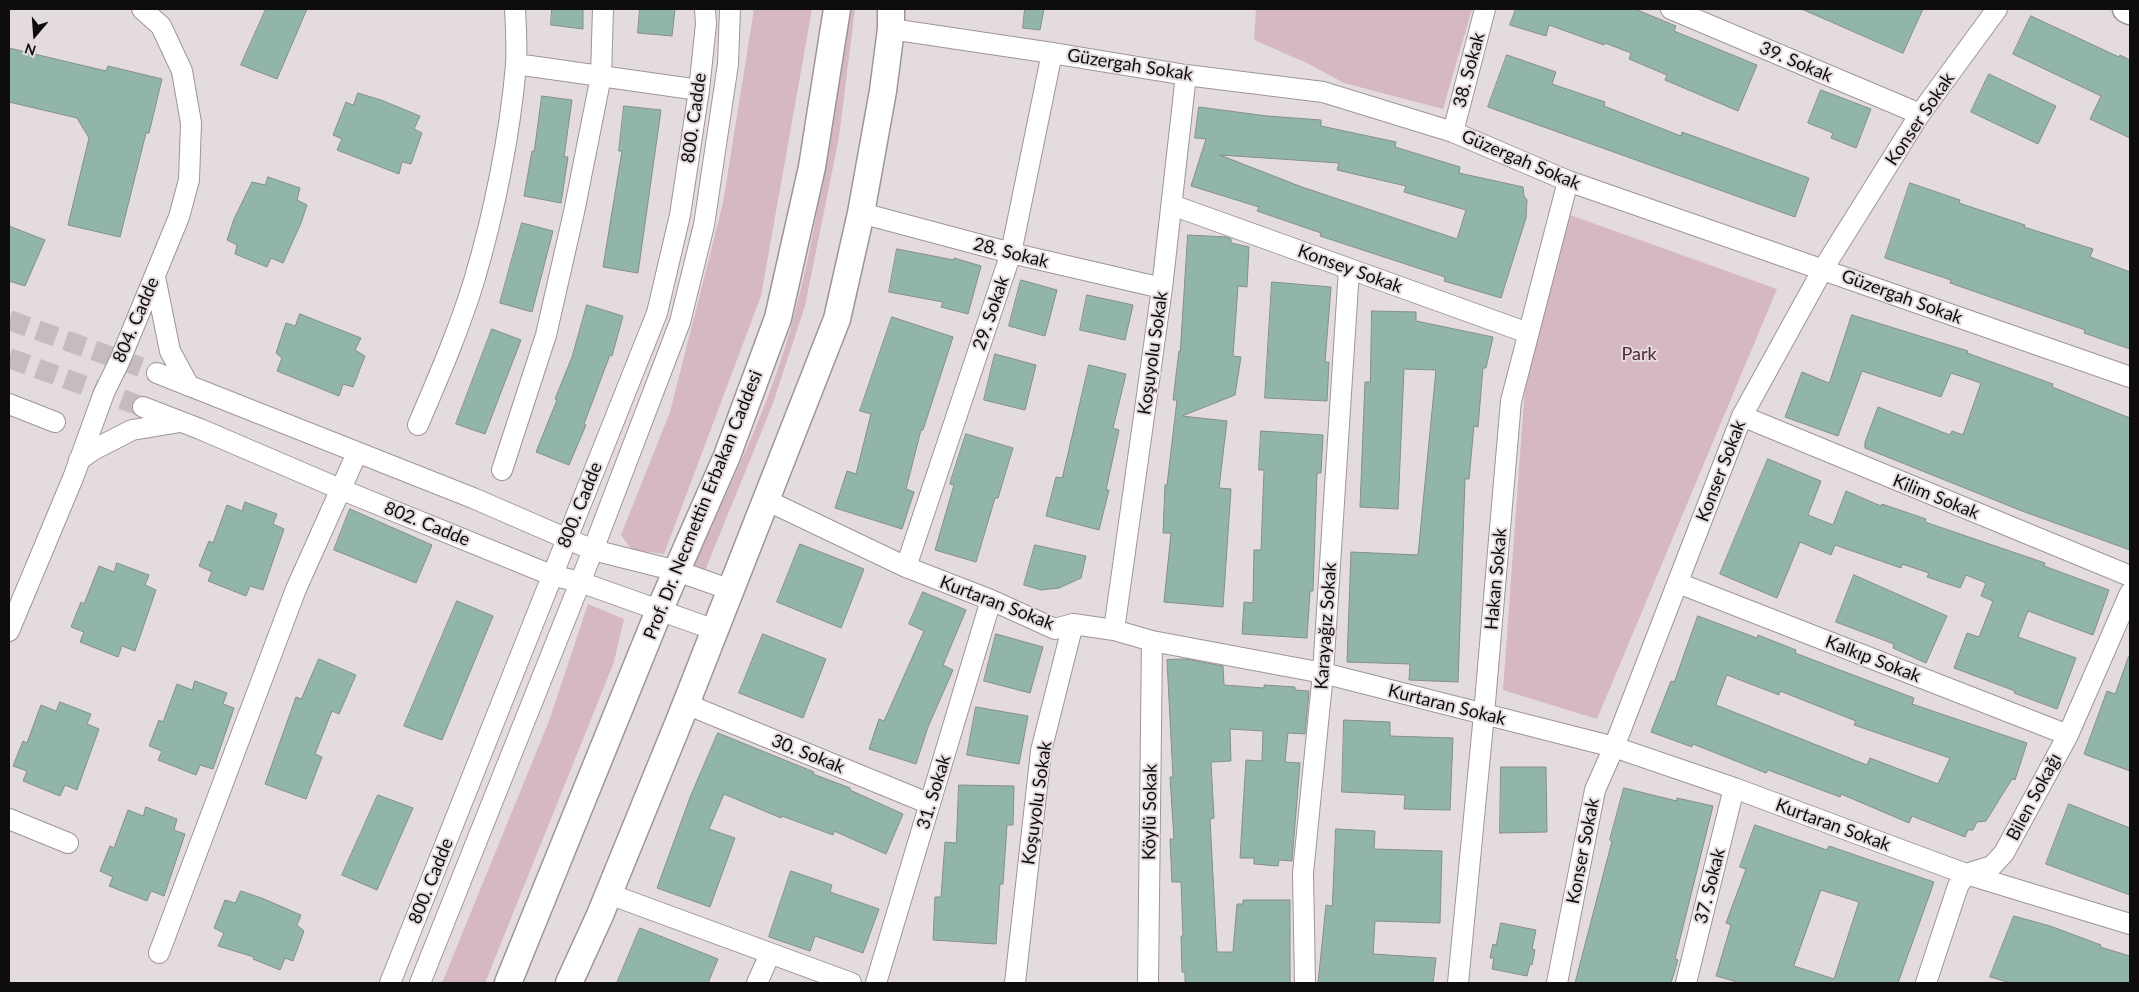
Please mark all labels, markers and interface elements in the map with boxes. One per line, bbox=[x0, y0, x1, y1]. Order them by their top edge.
north arrow bbox=[10, 10, 60, 60]
street label: 38. Sokak bbox=[1449, 30, 1489, 110]
street label: 39. Sokak bbox=[1756, 37, 1836, 87]
text: N bbox=[22, 40, 38, 59]
street label: Güzergah Sokak bbox=[1066, 44, 1194, 86]
street label: Konser Sokak bbox=[1881, 69, 1959, 169]
street label: 800. Cadde bbox=[677, 72, 711, 164]
street label: Güzergah Sokak bbox=[1458, 125, 1584, 195]
street label: 28. Sokak bbox=[971, 233, 1051, 273]
street label: Konsey Sokak bbox=[1295, 240, 1405, 298]
street label: Güzergah Sokak bbox=[1839, 265, 1965, 329]
street label: 29. Sokak bbox=[968, 273, 1014, 353]
street label: 804. Cadde bbox=[108, 274, 164, 366]
street label: Koşuyolu Sokak bbox=[1134, 290, 1172, 416]
park label: Park bbox=[1621, 343, 1657, 365]
street label: Prof. Dr. Necmettin Erbakan Caddesi bbox=[639, 367, 767, 643]
street label: Konser Sokak bbox=[1692, 417, 1750, 525]
street label: 800. Cadde bbox=[553, 459, 607, 551]
street label: Kilim Sokak bbox=[1890, 470, 1982, 524]
street label: 802. Cadde bbox=[381, 497, 473, 551]
street label: Hakan Sokak bbox=[1481, 527, 1511, 631]
street label: Karayağız Sokak bbox=[1311, 562, 1341, 690]
street label: Kurtaran Sokak bbox=[937, 571, 1057, 635]
street label: Kalkıp Sokak bbox=[1822, 631, 1924, 687]
street label: Kurtaran Sokak bbox=[1386, 680, 1508, 730]
street label: 30. Sokak bbox=[768, 730, 848, 778]
street label: Koşuyolu Sokak bbox=[1018, 740, 1056, 866]
street label: Bilen Sokağı bbox=[2002, 750, 2066, 844]
street label: 31. Sokak bbox=[912, 752, 956, 832]
street label: Köylü Sokak bbox=[1138, 764, 1162, 860]
street label: Kurtaran Sokak bbox=[1773, 794, 1893, 856]
street label: Konser Sokak bbox=[1562, 796, 1604, 906]
street label: 800. Cadde bbox=[404, 835, 458, 927]
street label: 37. Sokak bbox=[1690, 846, 1730, 926]

